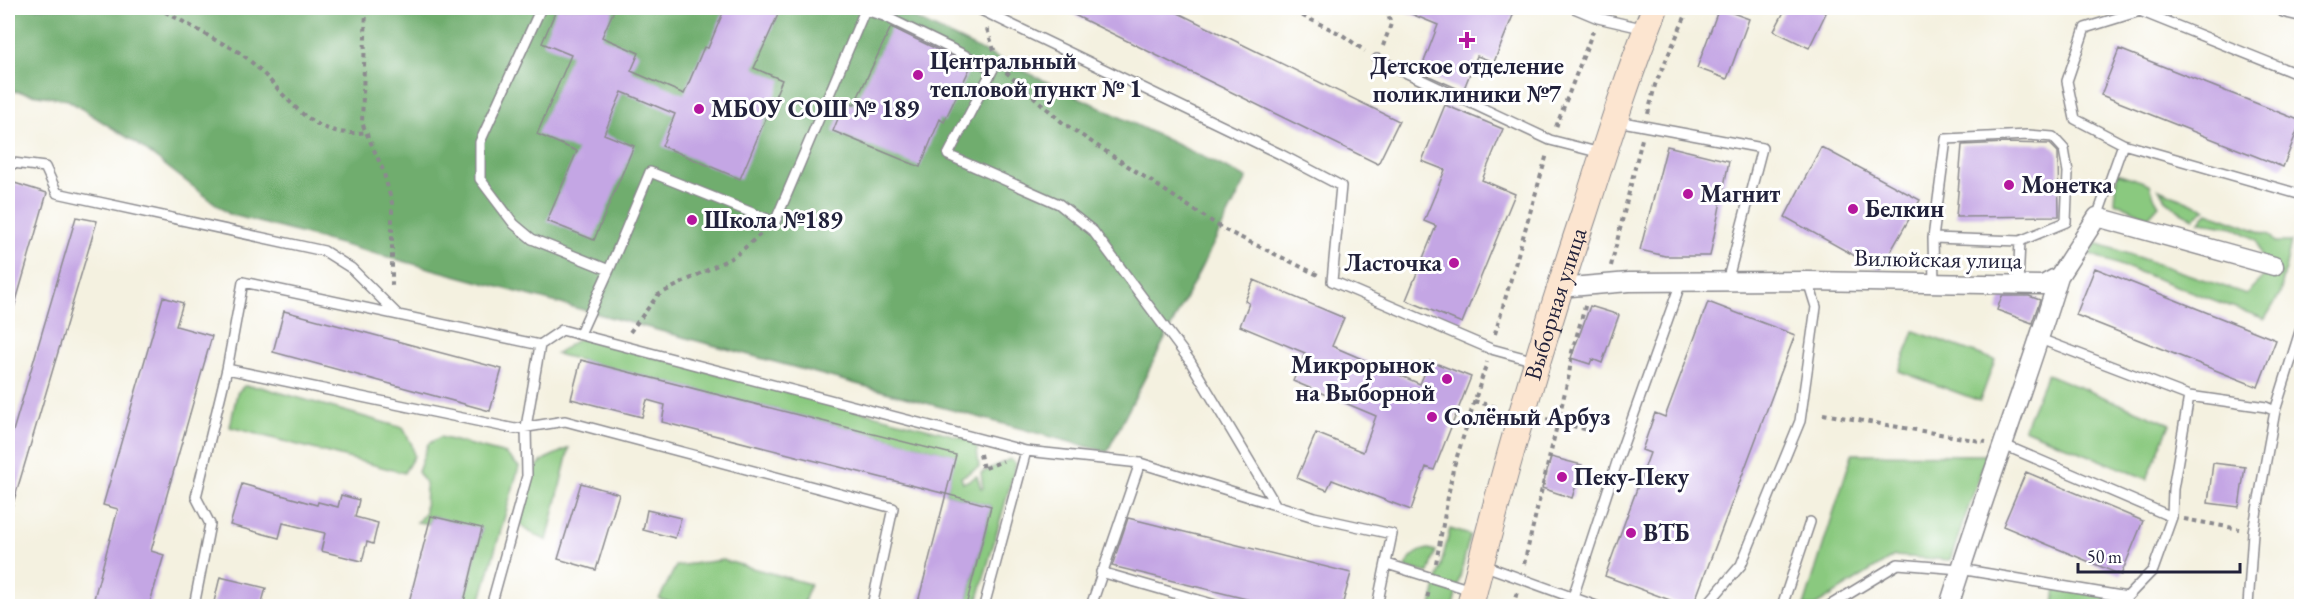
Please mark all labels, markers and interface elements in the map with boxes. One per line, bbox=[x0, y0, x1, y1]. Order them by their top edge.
marker: Детское отделение поликлиники №7 bbox=[1458, 31, 1476, 49]
place label: Центральный тепловой пункт № 1 bbox=[930, 45, 1142, 105]
place label: Детское отделение поликлиники №7 bbox=[1370, 50, 1564, 109]
marker: Центральный тепловой пункт № 1 bbox=[911, 68, 925, 82]
place label: МБОУ СОШ № 189 bbox=[711, 93, 919, 124]
marker: МБОУ СОШ № 189 bbox=[692, 102, 706, 116]
place label: Монетка bbox=[2021, 169, 2113, 200]
place label: Магнит bbox=[1700, 178, 1781, 209]
marker: Монетка bbox=[2002, 178, 2016, 192]
marker: Магнит bbox=[1681, 187, 1695, 201]
place label: Белкин bbox=[1865, 193, 1944, 224]
marker: Белкин bbox=[1846, 202, 1860, 216]
place label: Школа №189 bbox=[704, 204, 843, 235]
marker: Школа №189 bbox=[685, 213, 699, 227]
street label: Выборная улица bbox=[1517, 223, 1594, 384]
street label: Вилюйская улица bbox=[1854, 242, 2023, 275]
place label: Ласточка bbox=[1344, 247, 1442, 278]
marker: Ласточка bbox=[1447, 256, 1461, 270]
place label: Микрорынок на Выборной bbox=[1291, 349, 1436, 408]
marker: Микрорынок на Выборной bbox=[1440, 372, 1454, 386]
place label: Солёный Арбуз bbox=[1444, 401, 1610, 433]
marker: Солёный Арбуз bbox=[1425, 410, 1439, 424]
place label: Пеку-Пеку bbox=[1574, 461, 1690, 493]
marker: Пеку-Пеку bbox=[1555, 470, 1569, 484]
place label: ВТБ bbox=[1643, 517, 1690, 548]
marker: ВТБ bbox=[1624, 526, 1638, 540]
scale bar bbox=[2078, 536, 2240, 574]
text: 50 m bbox=[2087, 545, 2122, 568]

